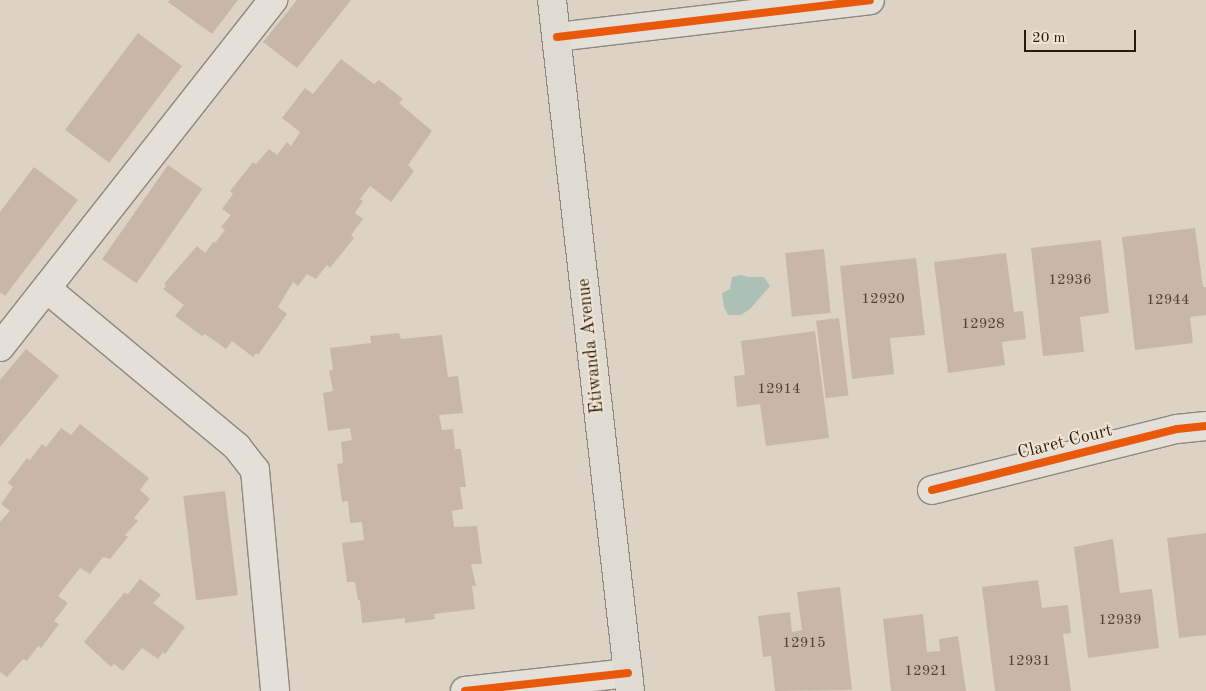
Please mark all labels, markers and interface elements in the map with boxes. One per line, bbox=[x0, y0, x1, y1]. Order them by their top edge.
scale bar bbox=[1026, 20, 1138, 52]
text: 20 m bbox=[1032, 31, 1066, 46]
house number: 12936 bbox=[1048, 272, 1092, 290]
street label: Etiwanda Avenue bbox=[573, 277, 609, 415]
house number: 12920 bbox=[861, 291, 905, 309]
house number: 12944 bbox=[1146, 292, 1190, 310]
house number: 12928 bbox=[961, 316, 1005, 334]
house number: 12914 bbox=[757, 381, 801, 399]
street label: Claret Court bbox=[1015, 420, 1115, 464]
house number: 12939 bbox=[1098, 612, 1142, 630]
house number: 12915 bbox=[782, 635, 826, 653]
house number: 12931 bbox=[1007, 653, 1051, 671]
house number: 12921 bbox=[904, 663, 948, 681]

